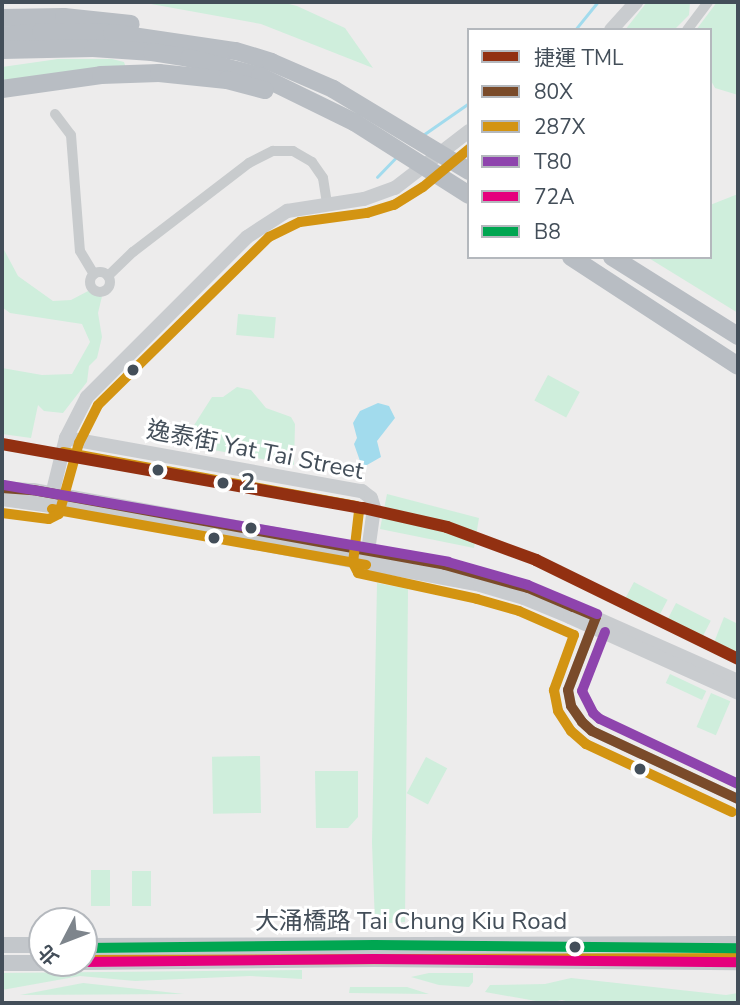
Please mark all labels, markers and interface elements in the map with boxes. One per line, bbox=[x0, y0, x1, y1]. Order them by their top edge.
legend bbox=[467, 28, 712, 259]
text: 捷運 TML bbox=[534, 44, 623, 72]
text: 80X bbox=[534, 78, 573, 106]
text: 287X bbox=[534, 113, 585, 141]
text: T80 bbox=[534, 148, 572, 176]
text: 72A bbox=[534, 183, 575, 211]
text: B8 bbox=[534, 218, 561, 246]
unlabelled marker bbox=[126, 363, 140, 377]
street label: 逸泰街 Yat Tai Street bbox=[144, 416, 366, 486]
unlabelled marker bbox=[151, 463, 165, 477]
place label: 2 bbox=[241, 469, 255, 497]
marker: 2 bbox=[211, 471, 235, 495]
unlabelled marker bbox=[244, 521, 258, 535]
unlabelled marker bbox=[207, 531, 221, 545]
unlabelled marker bbox=[633, 762, 647, 776]
north arrow bbox=[28, 907, 98, 977]
street label: 大涌橋路 Tai Chung Kiu Road bbox=[255, 908, 567, 936]
text: 北 bbox=[33, 939, 65, 970]
unlabelled marker bbox=[568, 940, 582, 954]

